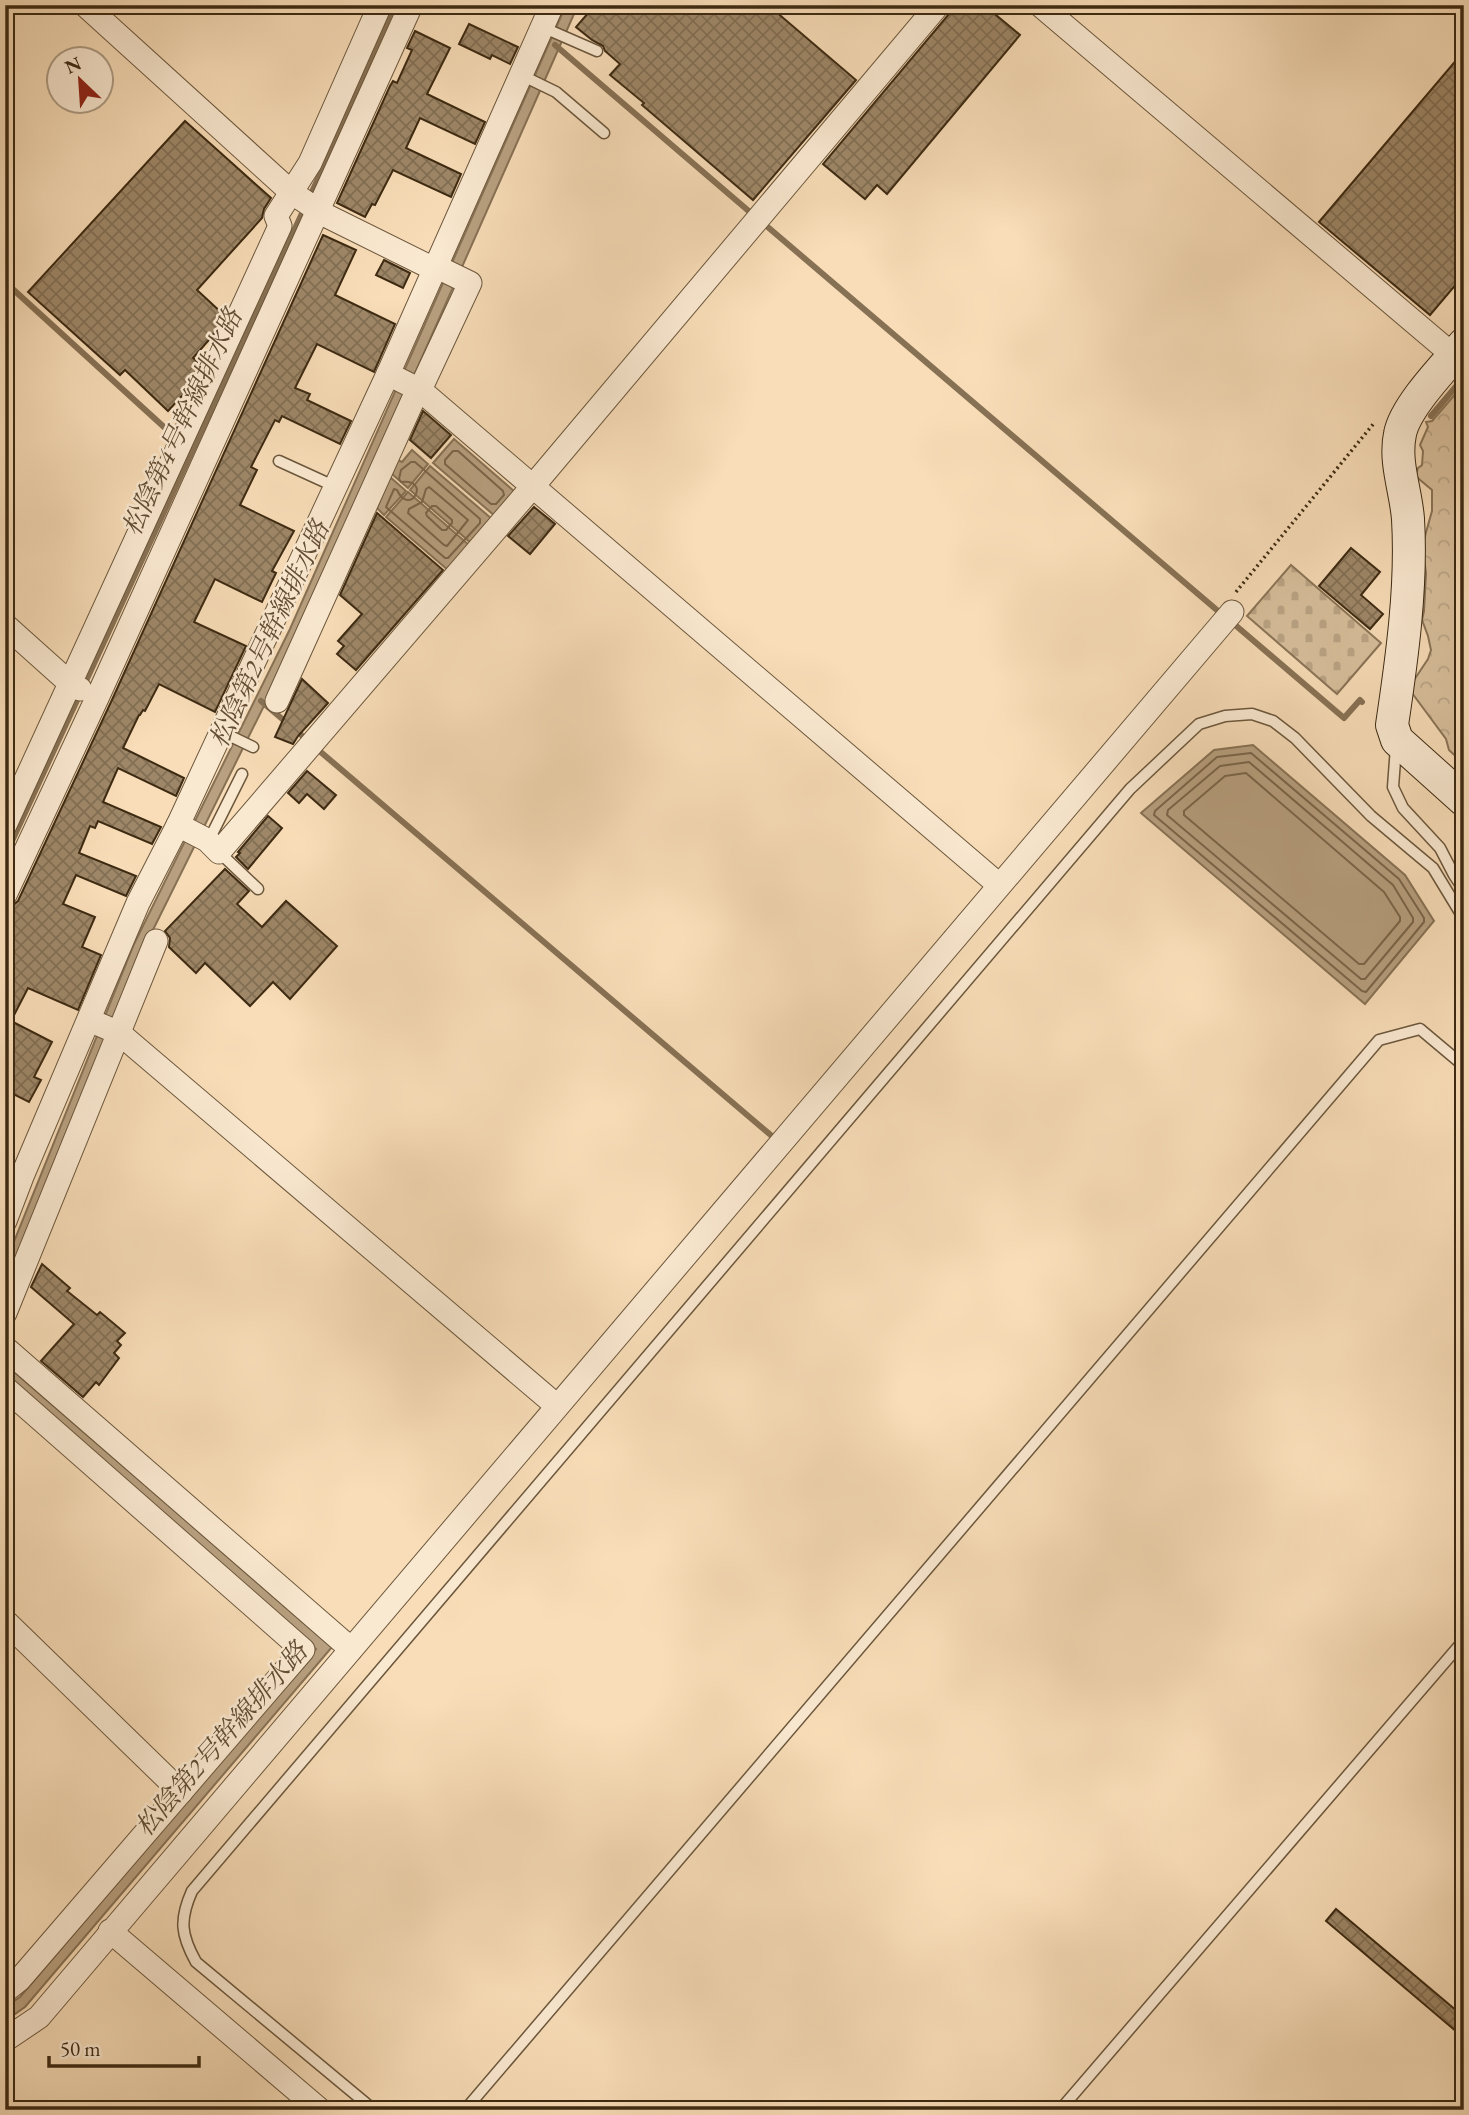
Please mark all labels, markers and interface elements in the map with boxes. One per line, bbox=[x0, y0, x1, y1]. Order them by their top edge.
north arrow bbox=[46, 46, 116, 116]
text: N bbox=[61, 50, 86, 80]
water label: 松陰第4号幹線排水路 bbox=[115, 301, 250, 541]
water label: 松陰第2号幹線排水路 bbox=[202, 513, 337, 753]
water label: 松陰第2号幹線排水路 bbox=[127, 1633, 316, 1843]
scale bar bbox=[49, 2024, 200, 2068]
text: 50 m bbox=[60, 2035, 101, 2062]

